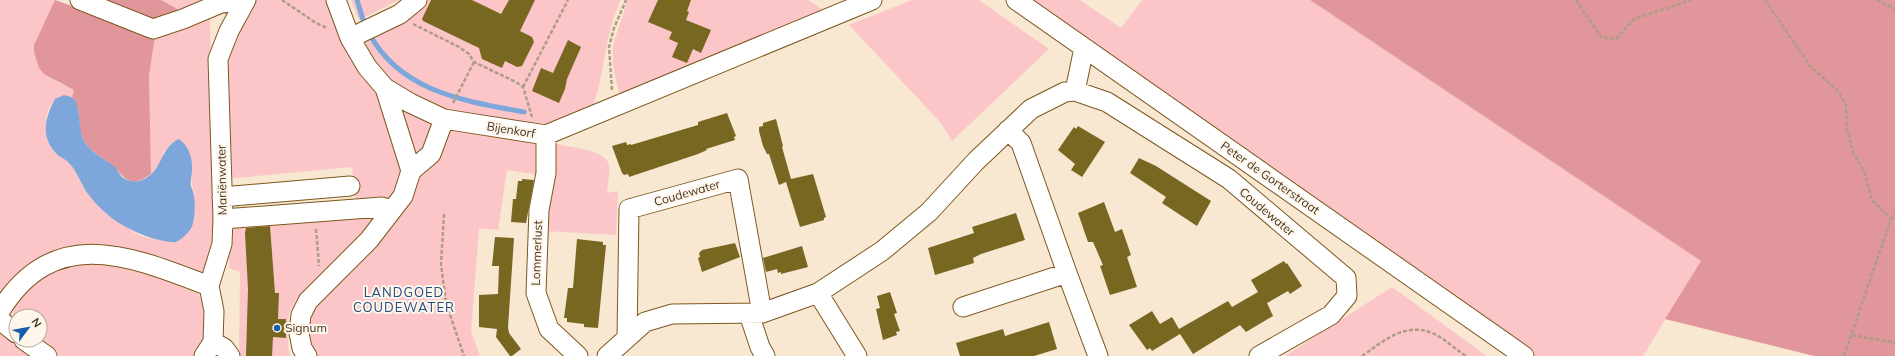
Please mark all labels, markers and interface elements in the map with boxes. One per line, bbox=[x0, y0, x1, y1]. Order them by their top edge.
street label: Bijenkorf bbox=[486, 118, 537, 141]
street label: Peter de Gorterstraat bbox=[1218, 138, 1323, 217]
street label: Mariënwater bbox=[213, 144, 230, 216]
street label: Coudewater bbox=[652, 176, 722, 209]
street label: Coudewater bbox=[1237, 184, 1299, 240]
street label: Lommerlust bbox=[528, 220, 545, 286]
district label: LANDGOED COUDEWATER bbox=[353, 284, 455, 315]
north arrow bbox=[8, 308, 48, 348]
text: N bbox=[28, 315, 45, 330]
place label: Signum bbox=[285, 320, 327, 335]
marker: Signum bbox=[272, 323, 282, 333]

